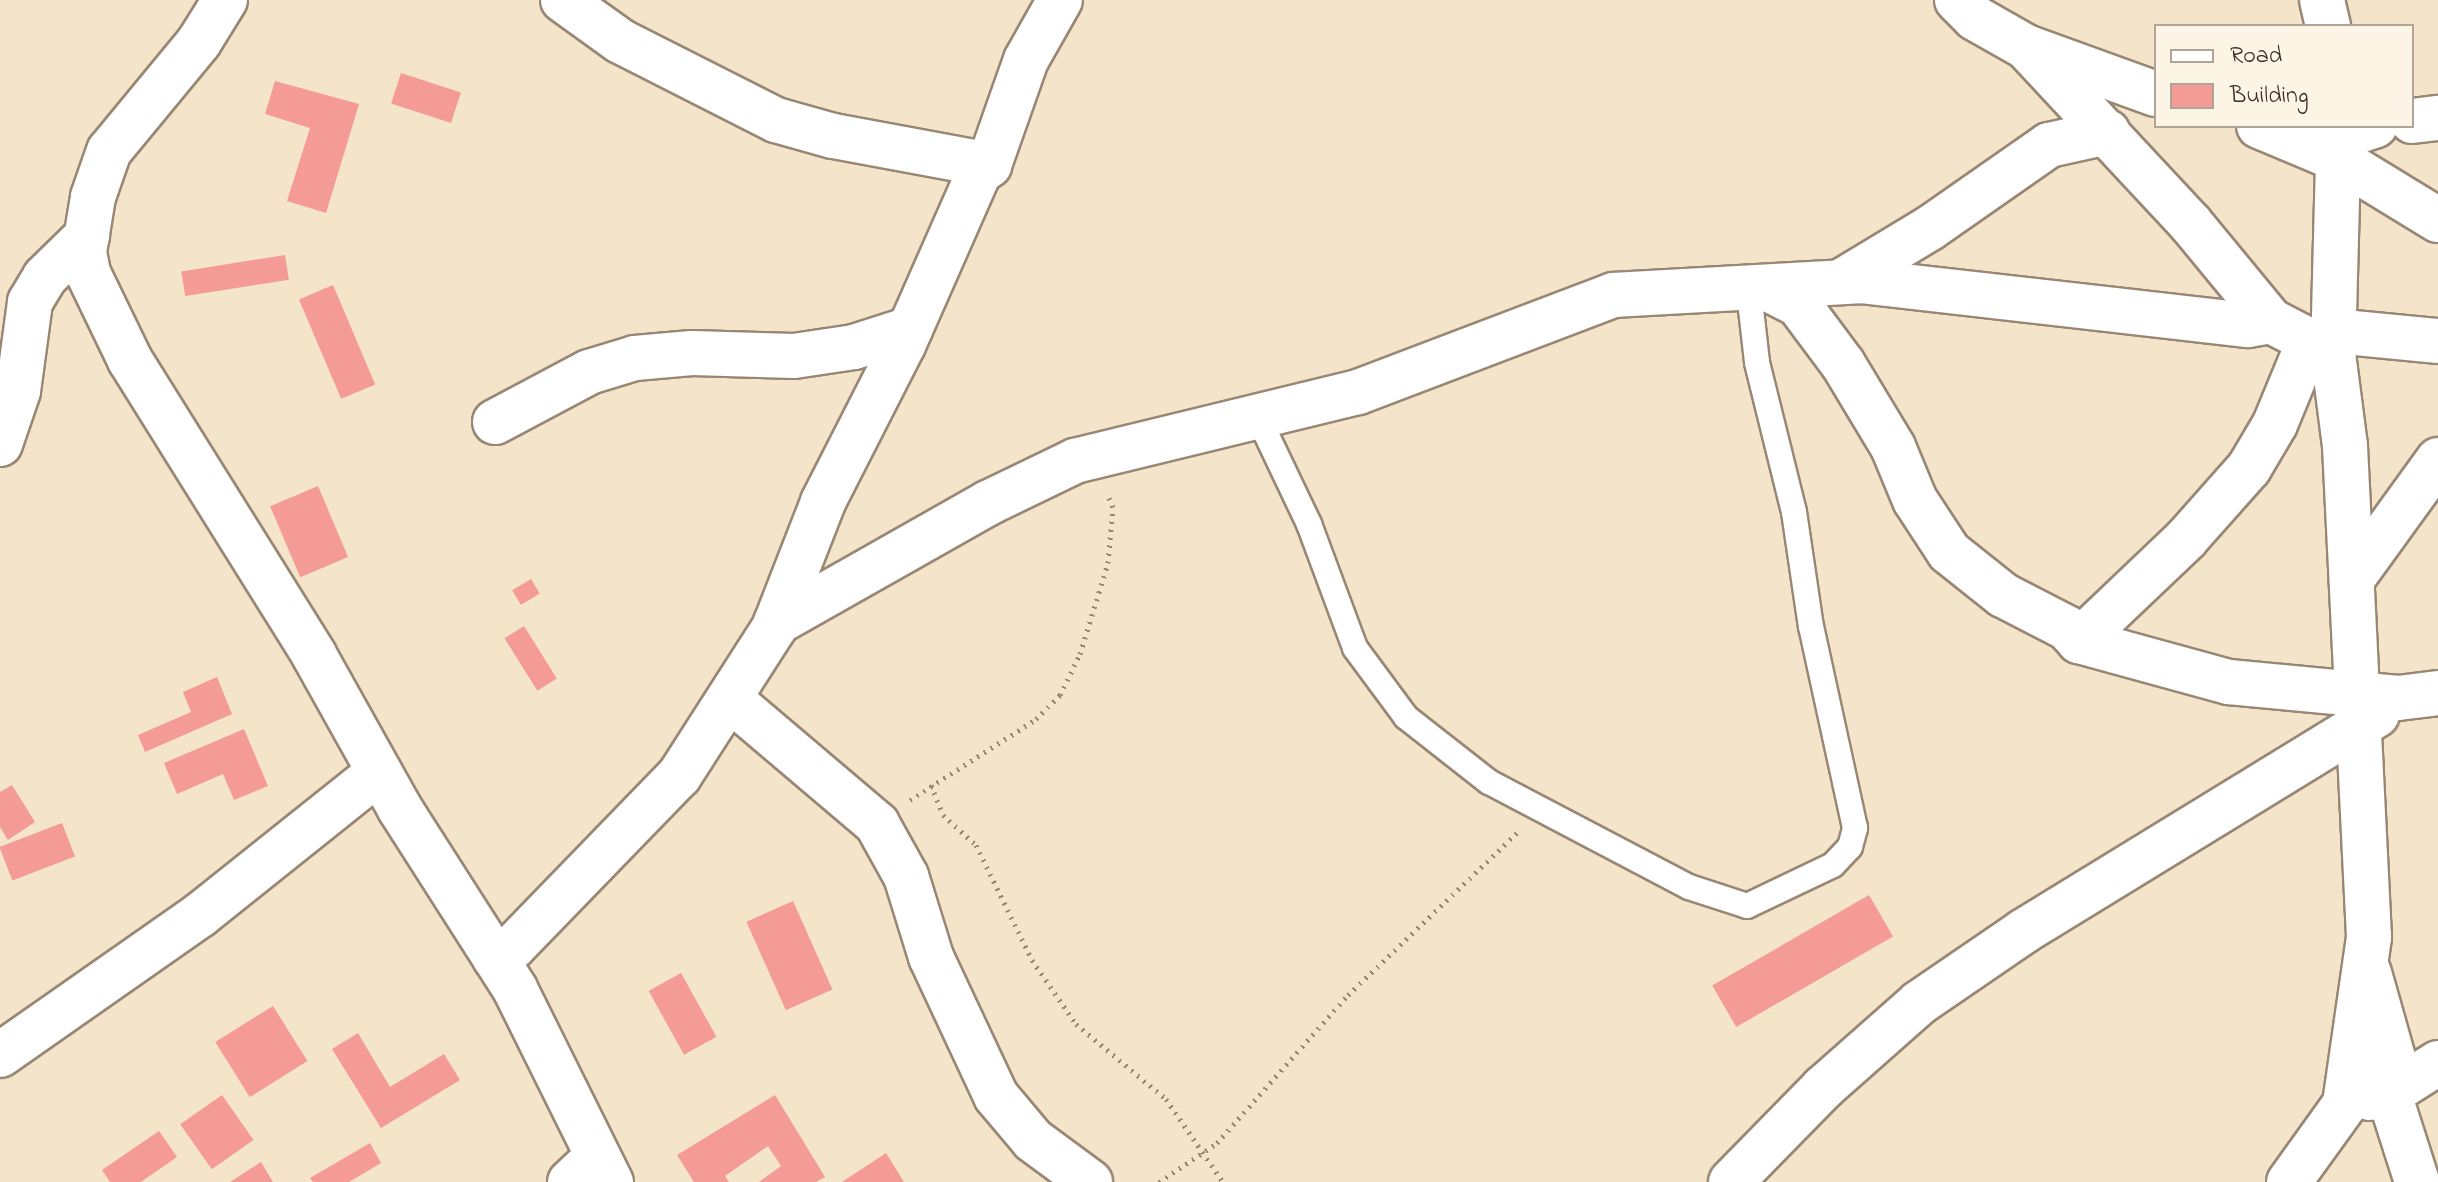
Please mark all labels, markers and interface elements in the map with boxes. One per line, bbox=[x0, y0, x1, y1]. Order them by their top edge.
legend bbox=[2154, 24, 2414, 128]
text: Road bbox=[2230, 39, 2282, 74]
text: Building bbox=[2230, 79, 2309, 114]

